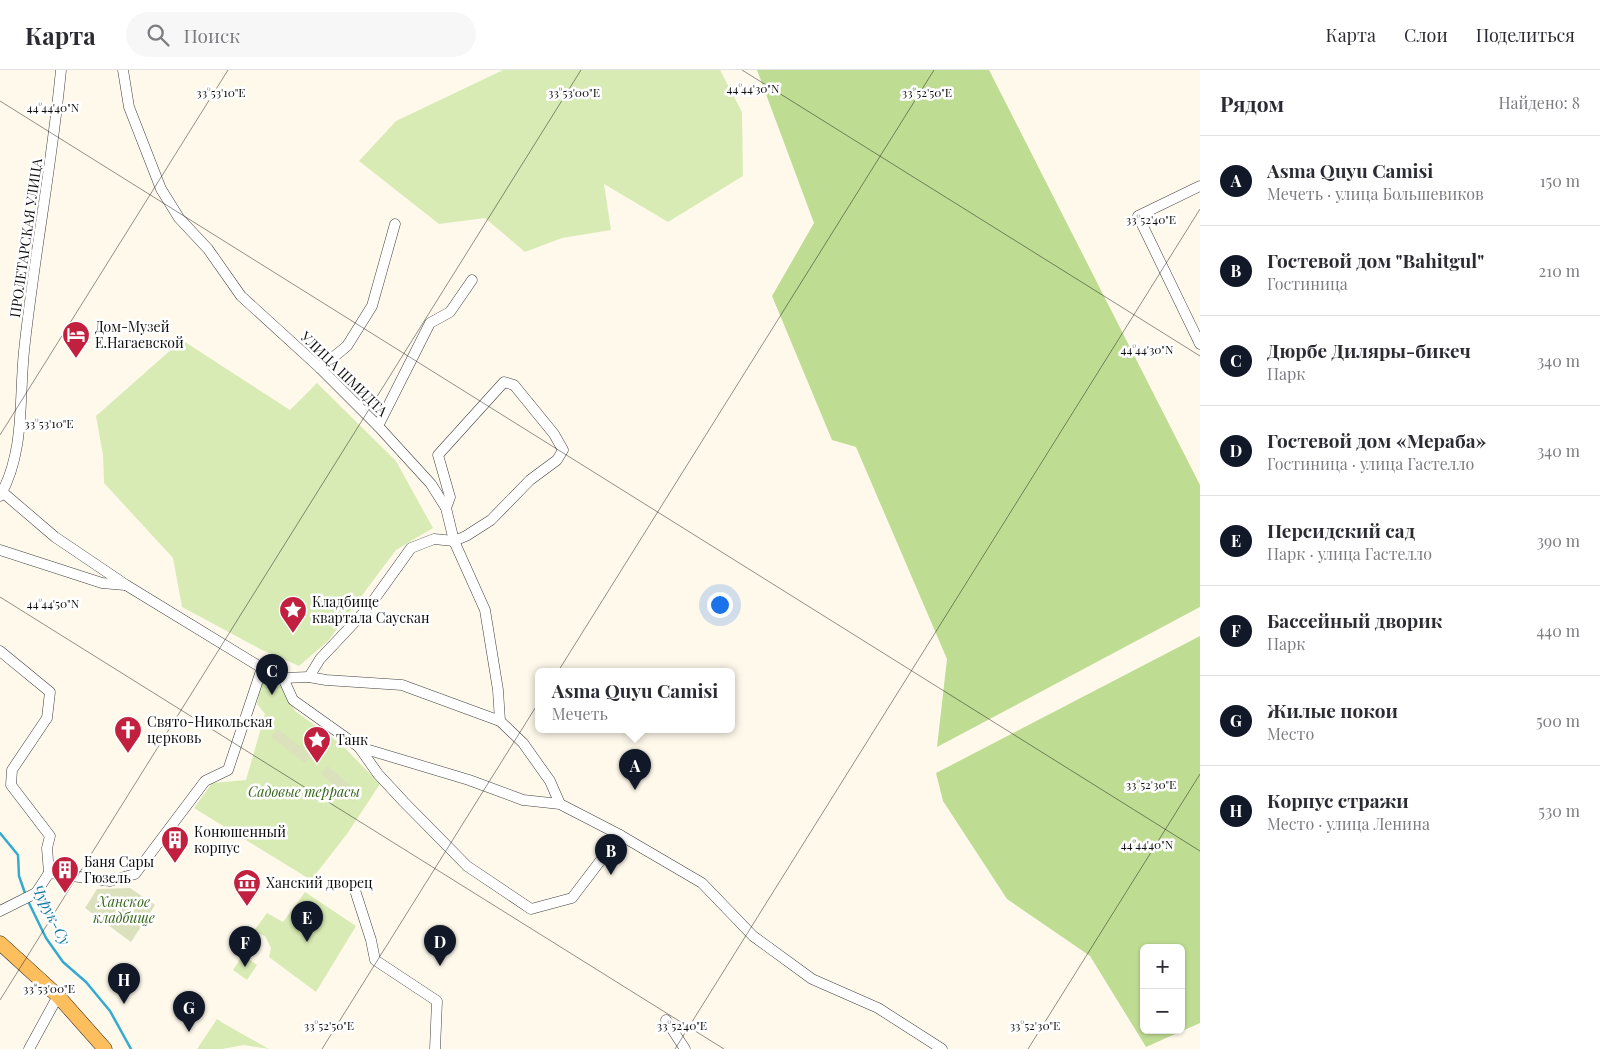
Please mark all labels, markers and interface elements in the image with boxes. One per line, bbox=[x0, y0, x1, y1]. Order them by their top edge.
search box bbox=[126, 12, 476, 57]
text: Карта bbox=[25, 19, 96, 51]
icon: search bbox=[144, 21, 172, 49]
text: Поиск bbox=[184, 22, 240, 48]
text: Карта bbox=[1325, 23, 1376, 47]
text: Слои bbox=[1404, 23, 1448, 47]
text: Поделиться bbox=[1476, 23, 1575, 47]
text: 44°44'30"N bbox=[727, 80, 780, 96]
text: 33°53'10"E bbox=[196, 84, 246, 100]
text: 33°53'00"E bbox=[548, 84, 600, 100]
text: 33°52'50"E bbox=[902, 84, 952, 100]
text: Рядом bbox=[1220, 89, 1284, 117]
text: Найдено: 8 bbox=[1498, 92, 1580, 113]
text: 44°44'40"N bbox=[27, 99, 80, 115]
street label: ПРОЛЕТАРСКАЯ УЛИЦА bbox=[5, 157, 46, 319]
text: Asma Quyu Camisi bbox=[1267, 157, 1433, 183]
text: A bbox=[1231, 170, 1241, 191]
text: 150 m bbox=[1540, 170, 1580, 191]
text: Мечеть · улица Большевиков bbox=[1267, 183, 1484, 204]
text: 33°52'40"E bbox=[1126, 211, 1176, 227]
text: Гостевой дом "Bahitgul" bbox=[1267, 247, 1484, 273]
text: B bbox=[1231, 260, 1241, 281]
text: 210 m bbox=[1539, 260, 1580, 281]
text: Гостиница bbox=[1267, 273, 1348, 294]
place label: Дом-Музей Е.Нагаевской bbox=[95, 317, 184, 352]
hotel icon: Дом-Музей Е.Нагаевской bbox=[61, 320, 91, 359]
street label: УЛИЦА ШМИДТА bbox=[296, 326, 392, 420]
text: Дюрбе Диляры-бикеч bbox=[1267, 337, 1471, 363]
text: 44°44'30"N bbox=[1121, 341, 1174, 357]
text: C bbox=[1230, 350, 1242, 371]
text: 340 m bbox=[1537, 350, 1580, 371]
text: Парк bbox=[1267, 363, 1305, 384]
text: 33°53'10"E bbox=[24, 415, 74, 431]
text: Гостевой дом «Мераба» bbox=[1267, 427, 1486, 453]
text: D bbox=[1230, 440, 1242, 461]
text: 340 m bbox=[1537, 440, 1580, 461]
text: Гостиница · улица Гастелло bbox=[1267, 453, 1474, 474]
text: Персидский сад bbox=[1267, 517, 1415, 543]
text: E bbox=[1231, 530, 1241, 551]
text: 390 m bbox=[1537, 530, 1580, 551]
text: Парк · улица Гастелло bbox=[1267, 543, 1432, 564]
place label: Кладбище квартала Саускан bbox=[312, 592, 430, 627]
your location bbox=[707, 592, 733, 618]
text: 44°44'50"N bbox=[27, 595, 80, 611]
place icon: Кладбище квартала Саускан bbox=[278, 595, 308, 634]
text: Бассейный дворик bbox=[1267, 607, 1442, 633]
text: F bbox=[1231, 620, 1241, 641]
text: 440 m bbox=[1536, 620, 1580, 641]
text: Парк bbox=[1267, 633, 1305, 654]
pin: C bbox=[256, 654, 288, 695]
popup bbox=[535, 668, 735, 733]
text: Asma Quyu Camisi bbox=[552, 677, 718, 703]
text: Жилые покои bbox=[1267, 697, 1398, 723]
text: Мечеть bbox=[552, 703, 608, 724]
text: G bbox=[1230, 710, 1242, 731]
text: 500 m bbox=[1536, 710, 1580, 731]
place label: Свято-Никольская церковь bbox=[147, 712, 273, 747]
church icon: Свято-Никольская церковь bbox=[113, 715, 143, 754]
text: Место bbox=[1267, 723, 1314, 744]
place icon: Танк bbox=[302, 725, 332, 764]
place label: Танк bbox=[336, 730, 368, 749]
pin: A bbox=[619, 749, 651, 790]
text: 33°52'30"E bbox=[1126, 776, 1176, 792]
park label: Садовые террасы bbox=[248, 782, 360, 801]
text: Корпус стражи bbox=[1267, 787, 1409, 813]
text: H bbox=[1230, 800, 1242, 821]
text: 530 m bbox=[1538, 800, 1580, 821]
text: Место · улица Ленина bbox=[1267, 813, 1430, 834]
place label: Конюшенный корпус bbox=[194, 822, 286, 857]
building icon: Конюшенный корпус bbox=[160, 825, 190, 864]
pin: B bbox=[595, 834, 627, 875]
text: 44°44'40"N bbox=[1121, 836, 1174, 852]
place label: Баня Сары Гюзель bbox=[84, 852, 155, 887]
building icon: Баня Сары Гюзель bbox=[50, 855, 80, 894]
museum icon: Ханский дворец bbox=[232, 868, 262, 907]
place label: Ханский дворец bbox=[266, 873, 373, 892]
water label: Чурук-Су bbox=[28, 881, 76, 948]
park label: Ханское кладбище bbox=[93, 892, 155, 927]
pin: E bbox=[291, 901, 323, 942]
pin: D bbox=[424, 925, 456, 966]
pin: F bbox=[229, 926, 261, 967]
map controls bbox=[1140, 944, 1185, 1034]
button: + bbox=[1140, 944, 1185, 989]
pin: H bbox=[108, 963, 140, 1004]
text: 33°53'00"E bbox=[23, 980, 75, 996]
button: − bbox=[1140, 989, 1185, 1034]
pin: G bbox=[173, 991, 205, 1032]
text: 33°52'50"E bbox=[304, 1017, 354, 1033]
text: 33°52'40"E bbox=[657, 1017, 707, 1033]
text: 33°52'30"E bbox=[1010, 1017, 1060, 1033]

